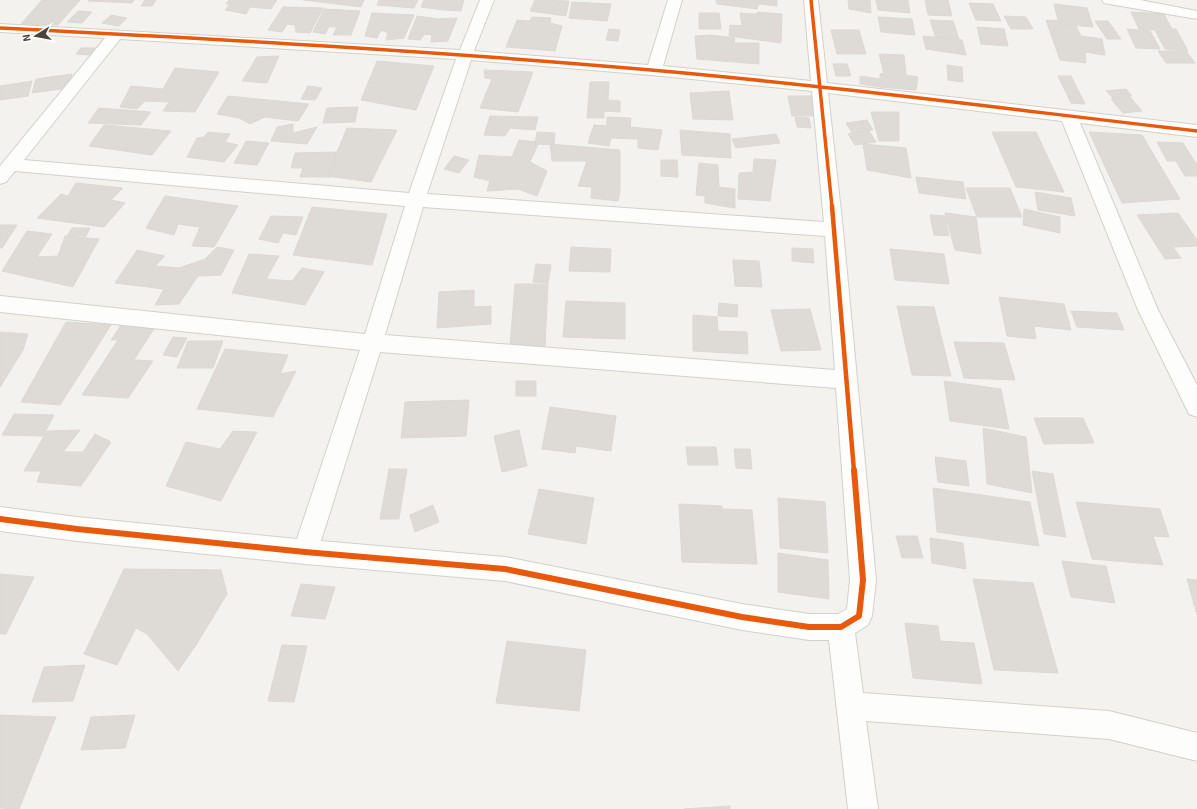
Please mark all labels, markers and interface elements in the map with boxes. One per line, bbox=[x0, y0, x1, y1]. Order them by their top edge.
north arrow bbox=[16, 16, 56, 56]
text: N bbox=[19, 33, 35, 43]

